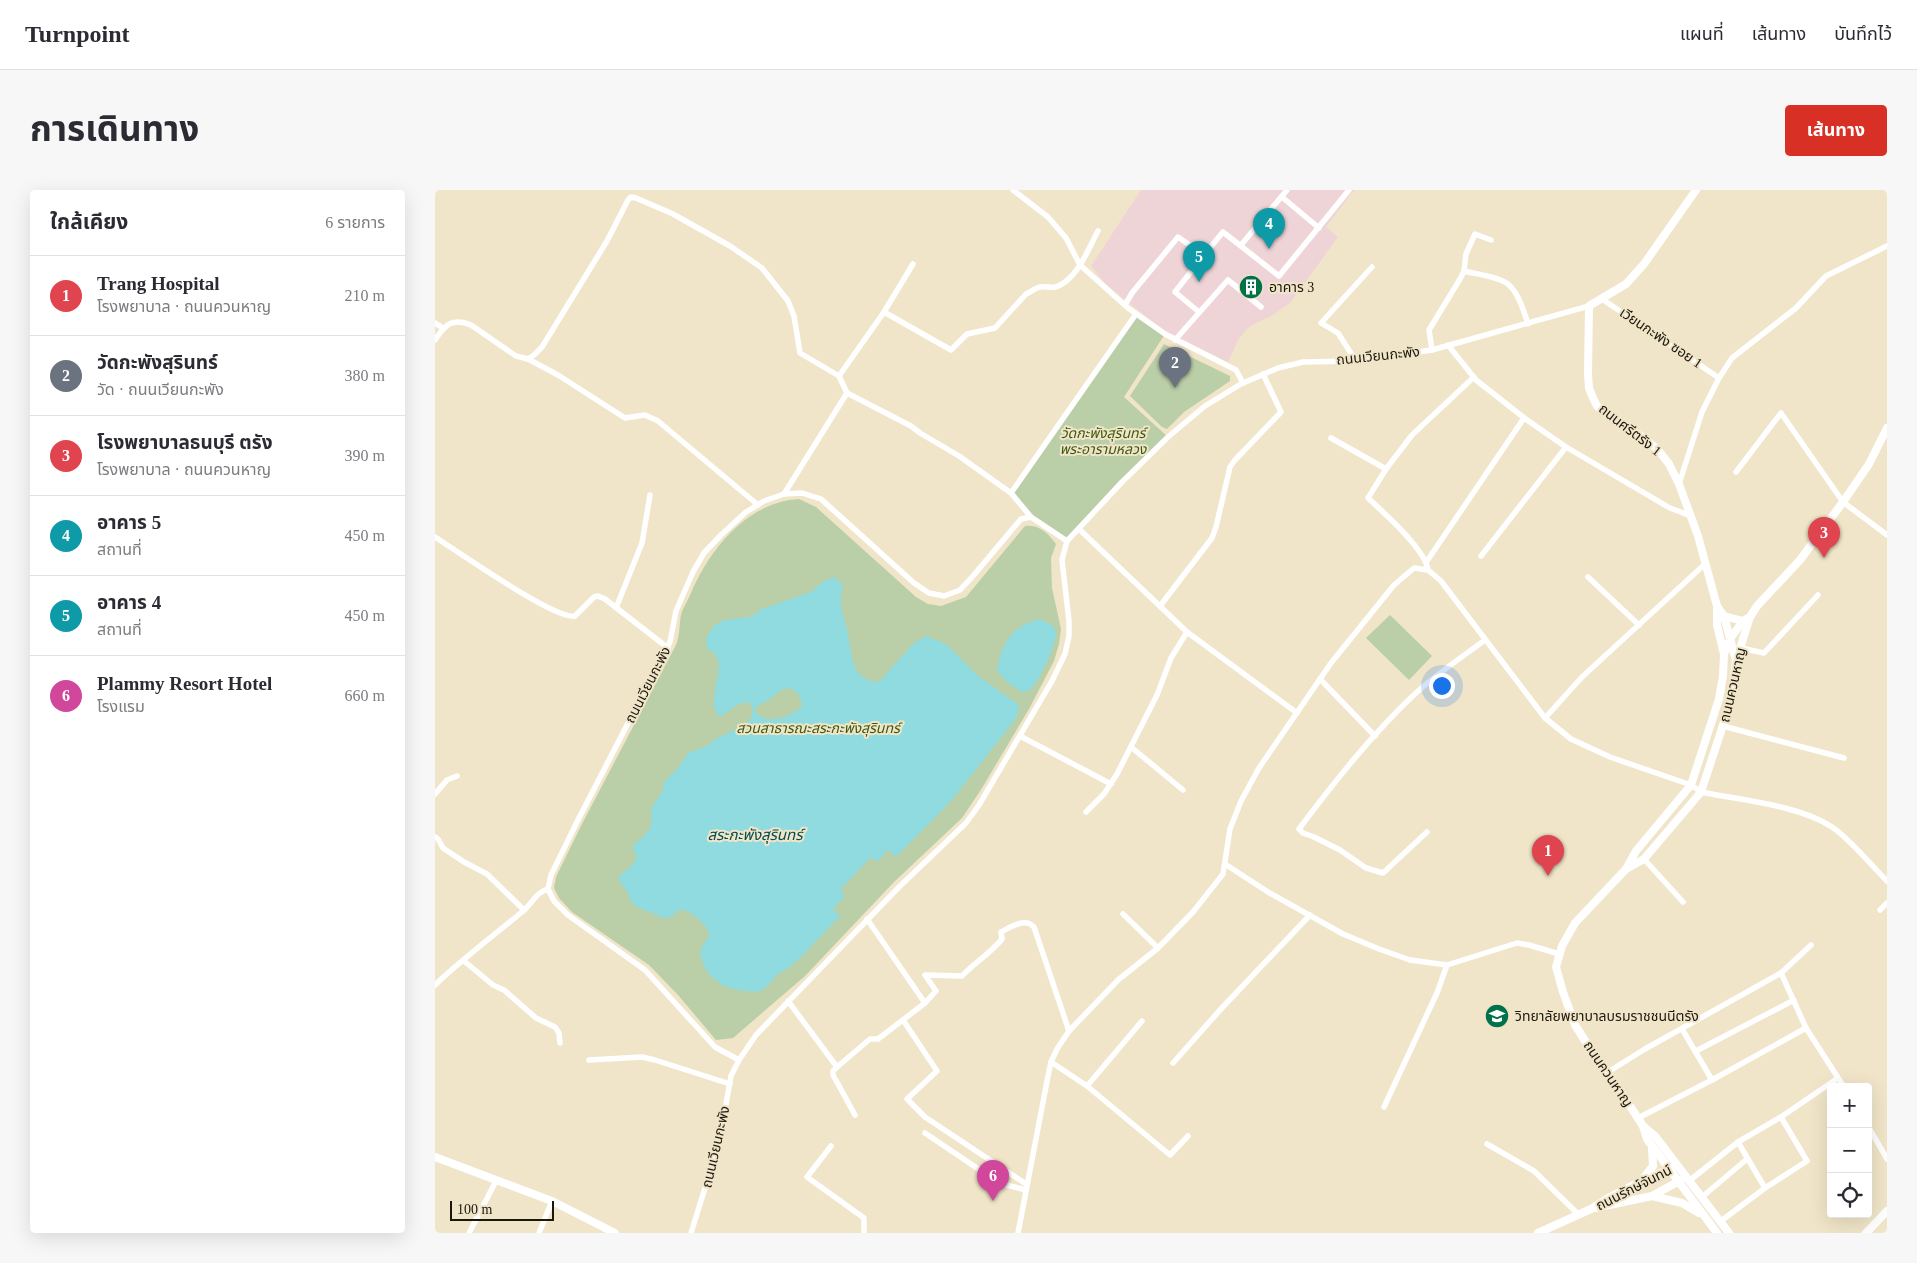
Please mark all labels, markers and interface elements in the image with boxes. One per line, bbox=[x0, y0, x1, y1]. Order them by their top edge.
text: Turnpoint bbox=[25, 21, 130, 47]
text: แผนที่ bbox=[1680, 24, 1724, 44]
text: เส้นทาง bbox=[1752, 24, 1806, 44]
text: บันทึกไว้ bbox=[1834, 24, 1892, 44]
button: เส้นทาง bbox=[1785, 105, 1887, 156]
text: การเดินทาง bbox=[30, 110, 199, 149]
pin: 4 bbox=[1253, 208, 1285, 249]
text: ใกล้เคียง bbox=[50, 210, 128, 234]
text: 6 รายการ bbox=[325, 214, 385, 231]
pin: 5 bbox=[1183, 241, 1215, 282]
text: Trang Hospital bbox=[97, 273, 220, 294]
building icon: อาคาร 3 bbox=[1238, 274, 1264, 300]
place label: อาคาร 3 bbox=[1269, 280, 1314, 295]
text: 1 bbox=[62, 287, 70, 304]
text: 210 m bbox=[345, 287, 385, 304]
text: โรงพยาบาล · ถนนควนหาญ bbox=[97, 298, 271, 315]
street label: เวียนกะพัง ซอย 1 bbox=[1617, 305, 1705, 371]
street label: ถนนเวียนกะพัง bbox=[1336, 344, 1420, 368]
pin: 2 bbox=[1159, 347, 1191, 388]
text: วัดกะพังสุรินทร์ bbox=[97, 352, 218, 373]
text: 2 bbox=[62, 367, 70, 384]
text: 380 m bbox=[345, 367, 385, 384]
text: วัด · ถนนเวียนกะพัง bbox=[97, 381, 224, 398]
street label: ถนนศรีตรัง 1 bbox=[1596, 401, 1664, 459]
park label: วัดกะพังสุรินทร์ พระอารามหลวง bbox=[1060, 426, 1149, 457]
text: โรงพยาบาลธนบุรี ตรัง bbox=[97, 432, 273, 453]
text: 3 bbox=[62, 447, 70, 464]
text: 390 m bbox=[345, 447, 385, 464]
text: โรงพยาบาล · ถนนควนหาญ bbox=[97, 461, 271, 478]
text: อาคาร 5 bbox=[97, 512, 161, 533]
pin: 3 bbox=[1808, 517, 1840, 558]
text: 4 bbox=[62, 527, 70, 544]
text: 450 m bbox=[345, 527, 385, 544]
text: สถานที่ bbox=[97, 541, 142, 558]
text: อาคาร 4 bbox=[97, 592, 161, 613]
text: 5 bbox=[62, 607, 70, 624]
text: 450 m bbox=[345, 607, 385, 624]
text: สถานที่ bbox=[97, 621, 142, 638]
street label: ถนนเวียนกะพัง bbox=[622, 644, 674, 726]
street label: ถนนควนหาญ bbox=[1717, 646, 1749, 724]
text: Plammy Resort Hotel bbox=[97, 673, 272, 694]
your location bbox=[1429, 673, 1455, 699]
text: 6 bbox=[62, 687, 70, 704]
text: 660 m bbox=[345, 687, 385, 704]
text: โรงแรม bbox=[97, 698, 145, 715]
park label: สวนสาธารณะสระกะพังสุรินทร์ bbox=[736, 721, 903, 737]
water label: สระกะพังสุรินทร์ bbox=[707, 827, 806, 844]
pin: 1 bbox=[1532, 835, 1564, 876]
school or university icon: วิทยาลัยพยาบาลบรมราชชนนีตรัง bbox=[1484, 1003, 1510, 1029]
place label: วิทยาลัยพยาบาลบรมราชชนนีตรัง bbox=[1514, 1009, 1699, 1024]
street label: ถนนควนหาญ bbox=[1580, 1038, 1636, 1110]
map controls bbox=[1827, 1083, 1872, 1218]
button: + bbox=[1827, 1083, 1872, 1128]
street label: ถนนเวียนกะพัง bbox=[699, 1105, 733, 1189]
button: − bbox=[1827, 1128, 1872, 1173]
pin: 6 bbox=[977, 1160, 1009, 1201]
street label: ถนนรักษ์จันทน์ bbox=[1594, 1162, 1674, 1214]
button: locate bbox=[1827, 1173, 1872, 1218]
scale bar bbox=[450, 1198, 554, 1221]
text: 100 m bbox=[457, 1202, 492, 1217]

